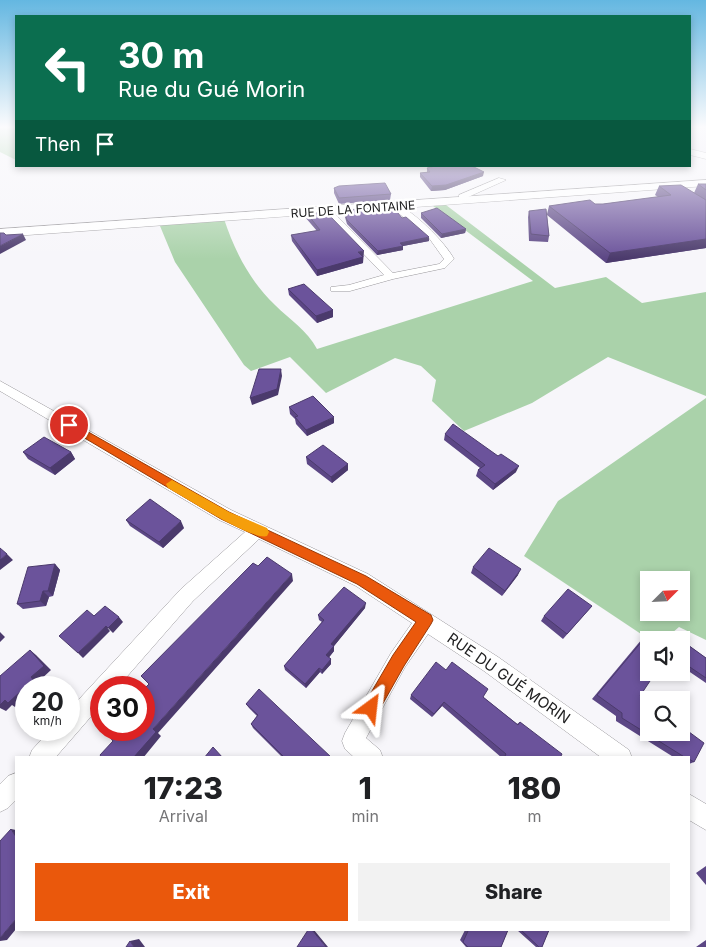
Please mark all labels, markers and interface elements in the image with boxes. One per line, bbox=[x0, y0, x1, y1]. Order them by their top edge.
text: 30 m bbox=[118, 34, 204, 76]
icon: left bbox=[35, 35, 100, 100]
text: Rue du Gué Morin bbox=[118, 76, 305, 102]
icon: arrive bbox=[91, 130, 119, 158]
text: Then bbox=[35, 133, 81, 156]
street label: RUE DE LA FONTAINE bbox=[290, 197, 416, 221]
pin bbox=[48, 404, 90, 446]
icon: arrive bbox=[55, 411, 83, 439]
north arrow bbox=[640, 571, 690, 621]
map controls bbox=[640, 571, 690, 741]
street label: RUE DU GUÉ MORIN bbox=[444, 628, 574, 728]
button: sound bbox=[640, 631, 690, 681]
speed limit sign: 30 bbox=[90, 676, 155, 741]
position arrow bbox=[344, 681, 396, 733]
text: 20 bbox=[31, 687, 64, 717]
button: search bbox=[640, 691, 690, 741]
text: km/h bbox=[33, 713, 62, 728]
text: 17:23 bbox=[144, 770, 223, 806]
text: 1 bbox=[359, 770, 372, 806]
text: 180 bbox=[507, 770, 561, 806]
text: Arrival bbox=[159, 806, 208, 826]
text: min bbox=[352, 806, 379, 826]
text: m bbox=[527, 806, 541, 826]
button: Exit bbox=[35, 863, 348, 921]
button: Share bbox=[358, 863, 670, 921]

